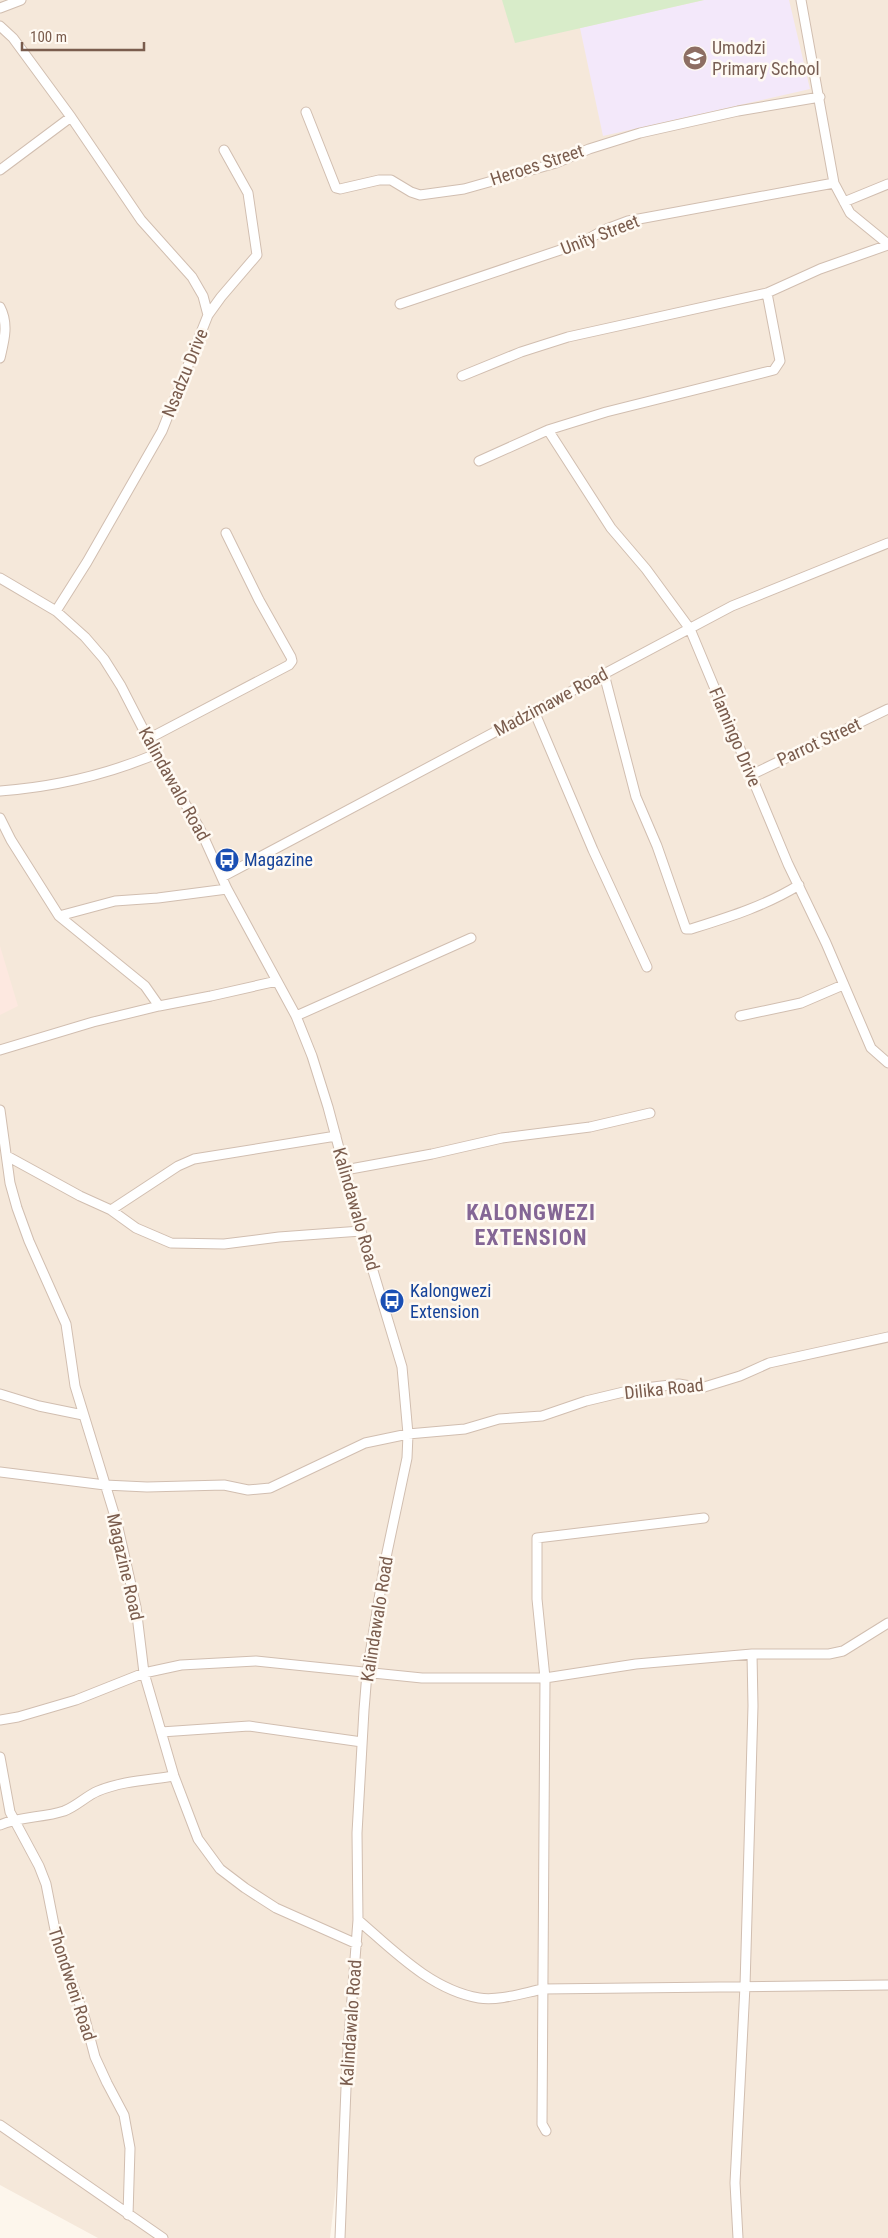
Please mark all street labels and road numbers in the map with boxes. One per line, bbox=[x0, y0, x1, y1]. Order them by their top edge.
street label: Heroes Street bbox=[488, 140, 586, 189]
street label: Unity Street bbox=[558, 210, 642, 259]
street label: Nsadzu Drive bbox=[157, 326, 212, 420]
street label: Madzimawe Road bbox=[490, 663, 611, 740]
street label: Flamingo Drive bbox=[705, 684, 766, 790]
street label: Parrot Street bbox=[774, 713, 864, 770]
street label: Kalindawalo Road bbox=[135, 723, 214, 844]
street label: Kalindawalo Road bbox=[329, 1145, 384, 1273]
street label: Dilika Road bbox=[623, 1374, 705, 1403]
street label: Magazine Road bbox=[103, 1511, 148, 1622]
street label: Kalindawalo Road bbox=[356, 1555, 397, 1683]
street label: Thondweni Road bbox=[44, 1924, 101, 2043]
street label: Kalindawalo Road bbox=[336, 1959, 365, 2087]

